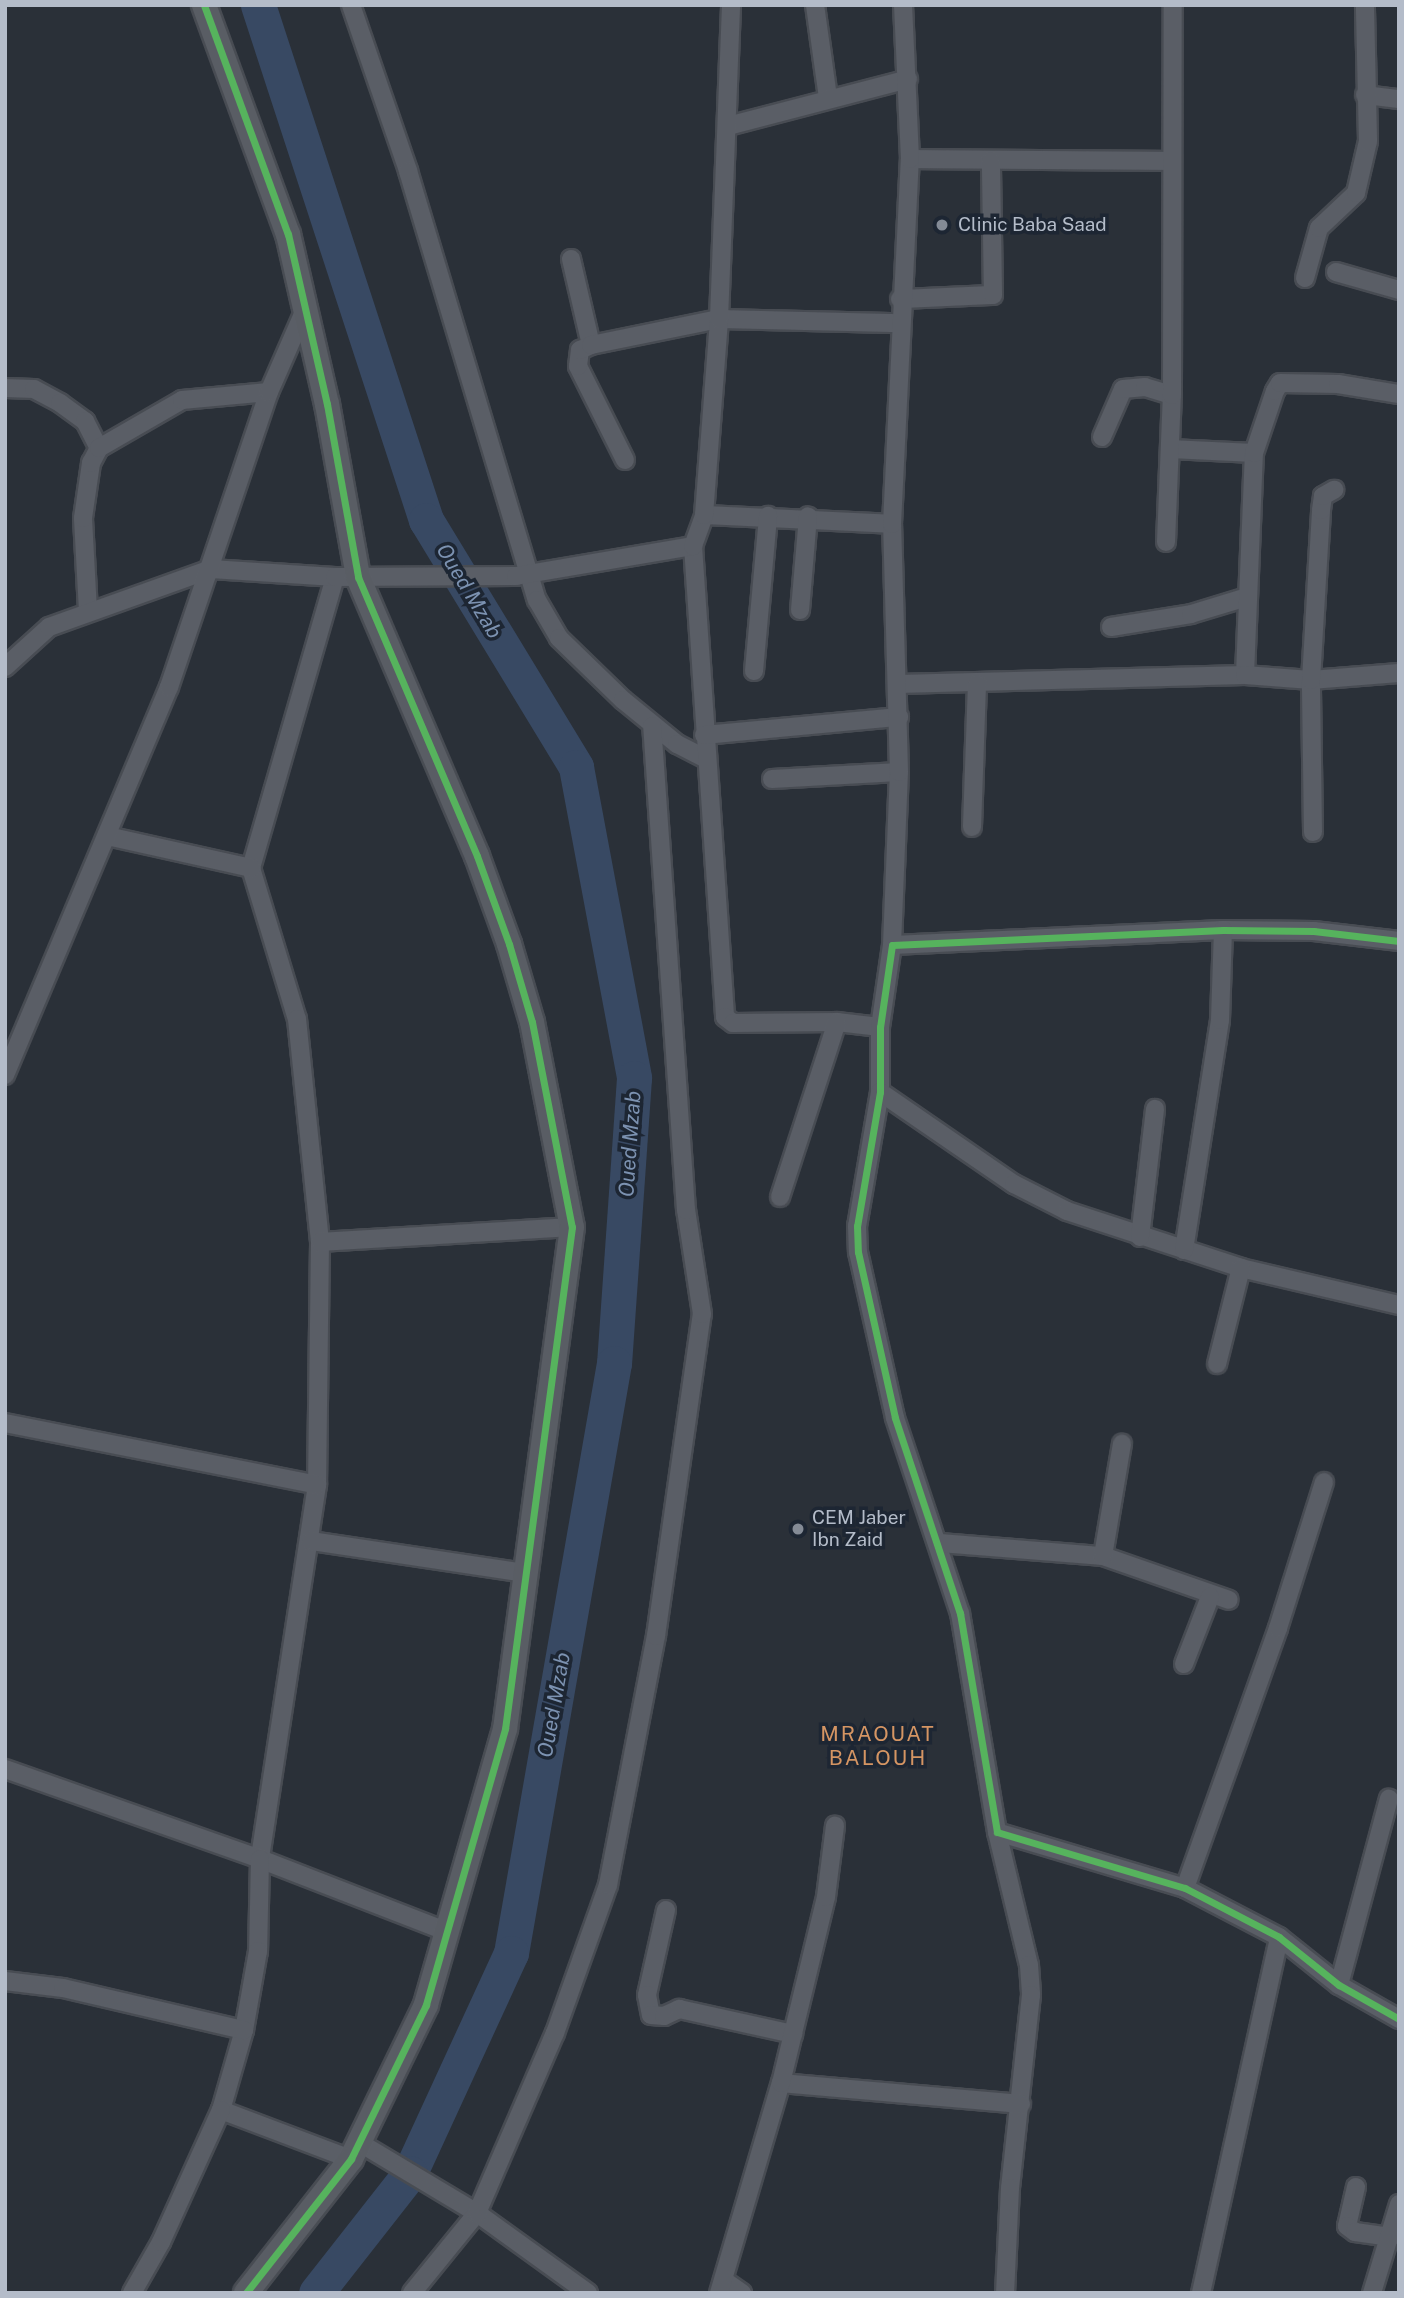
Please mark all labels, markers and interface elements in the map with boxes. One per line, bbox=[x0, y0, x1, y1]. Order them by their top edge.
place label: Clinic Baba Saad bbox=[958, 214, 1107, 236]
marker: Clinic Baba Saad bbox=[932, 215, 952, 235]
water label: Oued Mzab bbox=[431, 539, 507, 643]
water label: Oued Mzab bbox=[614, 1090, 646, 1198]
place label: CEM Jaber Ibn Zaid bbox=[812, 1507, 906, 1551]
marker: CEM Jaber Ibn Zaid bbox=[790, 1521, 806, 1537]
water label: Oued Mzab bbox=[532, 1650, 576, 1760]
district label: MRAOUAT BALOUH bbox=[821, 1721, 935, 1771]

